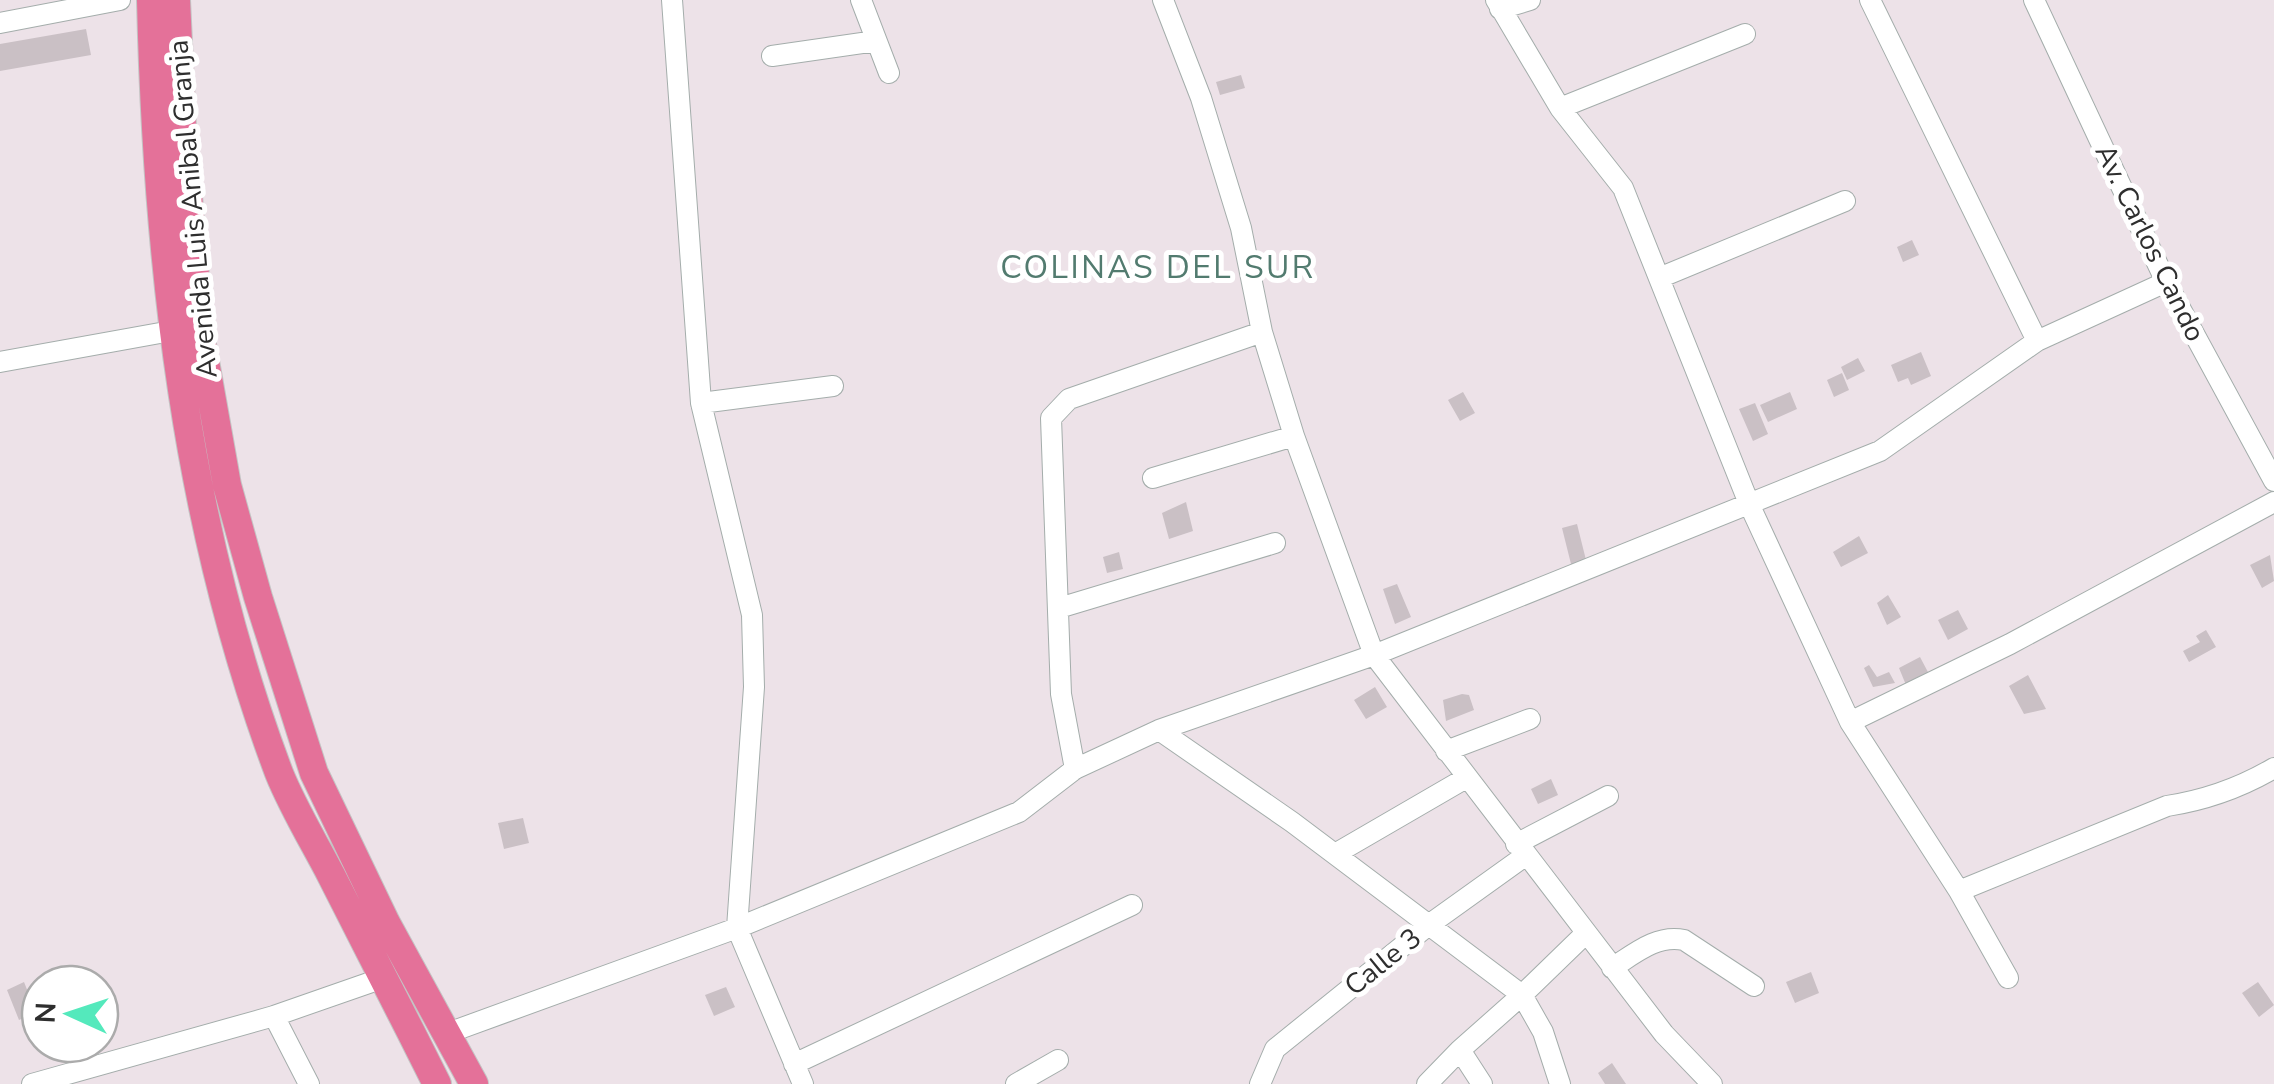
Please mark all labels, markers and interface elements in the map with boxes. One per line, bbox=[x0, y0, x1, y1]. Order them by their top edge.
street label: Avenida Luis Anibal Granja bbox=[159, 38, 227, 380]
street label: Av. Carlos Cando bbox=[2086, 138, 2214, 348]
district label: COLINAS DEL SUR bbox=[1000, 246, 1316, 289]
street label: Calle 3 bbox=[1337, 919, 1429, 1005]
north arrow bbox=[20, 964, 120, 1064]
text: N bbox=[27, 1001, 66, 1024]

